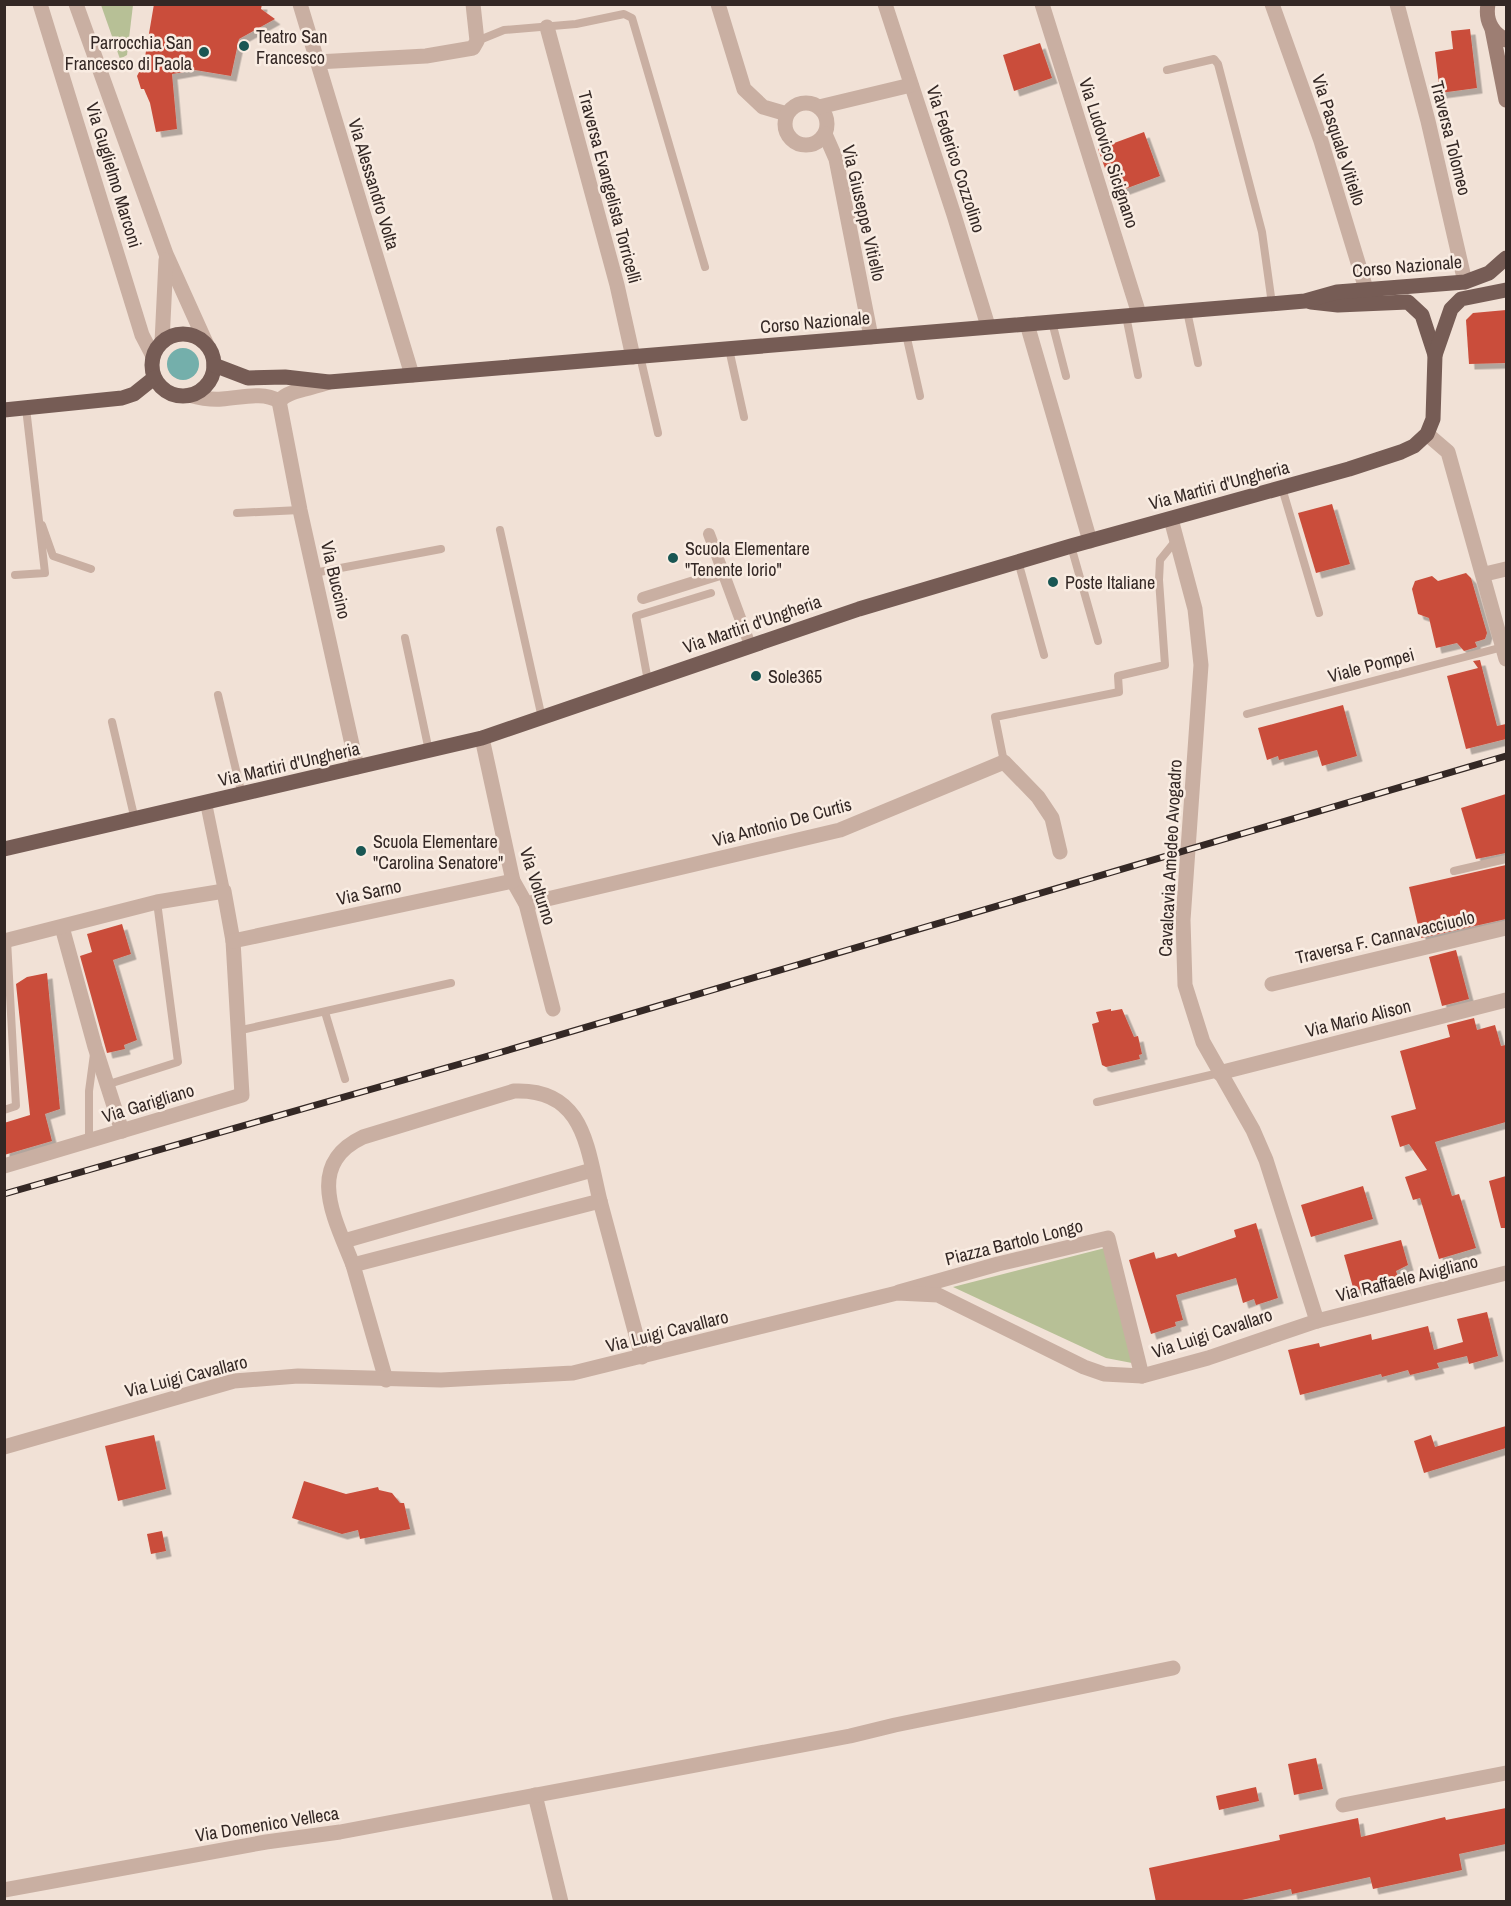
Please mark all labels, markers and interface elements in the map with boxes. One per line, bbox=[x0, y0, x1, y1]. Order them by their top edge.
place label: Teatro San Francesco bbox=[256, 24, 327, 70]
place label: Parrocchia San Francesco di Paola bbox=[65, 30, 192, 76]
marker: Teatro San Francesco bbox=[237, 39, 251, 53]
marker: Parrocchia San Francesco di Paola bbox=[197, 45, 211, 59]
street label: Via Pasquale Vitiello bbox=[1306, 71, 1372, 209]
street label: Via Ludovico Sicignano bbox=[1073, 75, 1145, 231]
street label: Traversa Tolomeo bbox=[1425, 78, 1477, 198]
street label: Via Federico Cozzolino bbox=[920, 82, 992, 236]
street label: Traversa Evangelista Torricelli bbox=[572, 88, 648, 286]
street label: Via Guglielmo Marconi bbox=[80, 99, 148, 251]
street label: Via Alessandro Volta bbox=[342, 115, 406, 253]
street label: Via Giuseppe Vitiello bbox=[836, 142, 892, 284]
street label: Corso Nazionale bbox=[1351, 249, 1463, 283]
street label: Corso Nazionale bbox=[759, 305, 871, 339]
street label: Via Martiri d'Ungheria bbox=[1146, 454, 1292, 516]
place label: Scuola Elementare "Tenente Iorio" bbox=[685, 536, 810, 582]
street label: Via Buccino bbox=[315, 539, 357, 621]
marker: Scuola Elementare "Tenente Iorio" bbox=[666, 551, 680, 565]
place label: Poste Italiane bbox=[1065, 570, 1155, 595]
marker: Poste Italiane bbox=[1046, 575, 1060, 589]
street label: Via Martiri d'Ungheria bbox=[680, 589, 824, 659]
street label: Viale Pompei bbox=[1325, 641, 1417, 689]
place label: Sole365 bbox=[768, 664, 822, 689]
marker: Sole365 bbox=[749, 669, 763, 683]
street label: Via Martiri d'Ungheria bbox=[216, 736, 362, 792]
street label: Cavalcavia Amedeo Avogadro bbox=[1152, 759, 1188, 957]
street label: Via Antonio De Curtis bbox=[710, 791, 854, 853]
place label: Scuola Elementare "Carolina Senatore" bbox=[373, 829, 503, 875]
marker: Scuola Elementare "Carolina Senatore" bbox=[354, 844, 368, 858]
street label: Via Volturno bbox=[514, 844, 562, 928]
street label: Via Sarno bbox=[334, 873, 404, 911]
street label: Traversa F. Cannavacciuolo bbox=[1293, 904, 1477, 970]
street label: Via Mario Alison bbox=[1303, 993, 1413, 1043]
street label: Via Garigliano bbox=[99, 1077, 197, 1129]
street label: Piazza Bartolo Longo bbox=[943, 1213, 1085, 1271]
street label: Via Raffaele Avigliano bbox=[1333, 1248, 1481, 1308]
street label: Via Luigi Cavallaro bbox=[1149, 1302, 1275, 1364]
street label: Via Luigi Cavallaro bbox=[603, 1304, 731, 1358]
street label: Via Luigi Cavallaro bbox=[122, 1349, 250, 1403]
street label: Via Domenico Velleca bbox=[193, 1800, 341, 1848]

